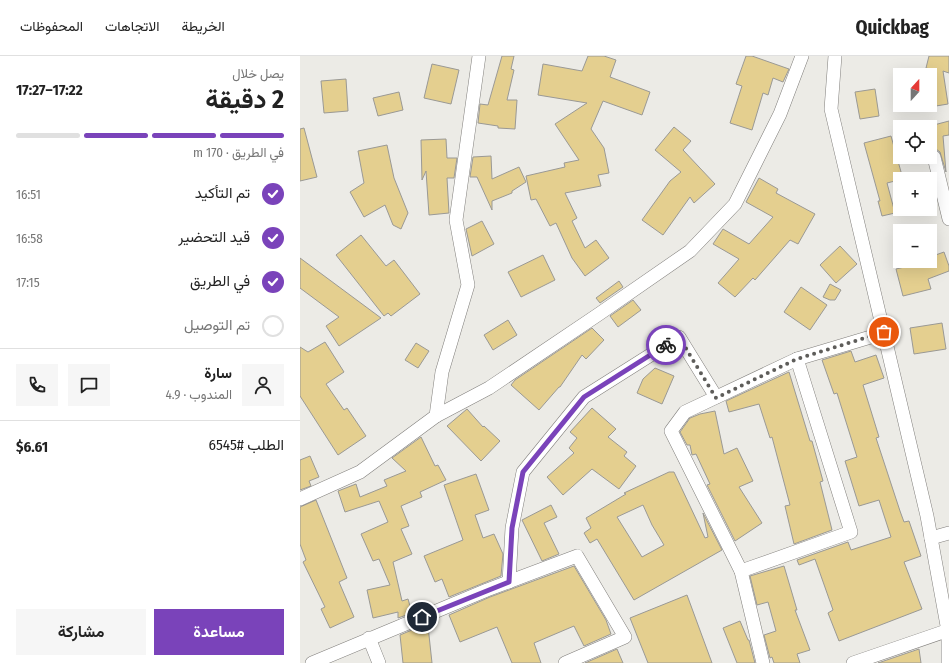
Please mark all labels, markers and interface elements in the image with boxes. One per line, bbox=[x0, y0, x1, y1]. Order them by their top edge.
text: Quickbag bbox=[855, 16, 929, 39]
text: المحفوظات bbox=[20, 18, 83, 35]
text: الاتجاهات bbox=[105, 18, 159, 35]
text: الخريطة bbox=[181, 18, 225, 35]
text: يصل خلال bbox=[232, 66, 284, 81]
north arrow bbox=[893, 68, 937, 112]
map controls bbox=[893, 68, 937, 268]
text: 17:22–17:27 bbox=[16, 81, 83, 99]
text: 2 دقيقة bbox=[205, 84, 284, 115]
button: locate bbox=[893, 120, 937, 164]
text: في الطريق · 170 m bbox=[193, 145, 284, 160]
button: + bbox=[893, 172, 937, 216]
icon: check bbox=[262, 183, 284, 205]
text: تم التأكيد bbox=[195, 184, 250, 202]
text: 16:51 bbox=[16, 187, 41, 202]
button: − bbox=[893, 224, 937, 268]
icon: check bbox=[262, 227, 284, 249]
text: قيد التحضير bbox=[178, 228, 250, 246]
text: 16:58 bbox=[16, 231, 43, 246]
icon: check bbox=[262, 271, 284, 293]
text: في الطريق bbox=[190, 272, 250, 290]
text: 17:15 bbox=[16, 275, 40, 290]
pin bbox=[867, 315, 901, 349]
text: تم التوصيل bbox=[184, 316, 250, 334]
icon: bag bbox=[873, 321, 895, 343]
courier bbox=[646, 325, 686, 365]
icon: bike bbox=[655, 334, 677, 356]
button: phone bbox=[16, 364, 58, 406]
button: chat bbox=[68, 364, 110, 406]
text: سارة bbox=[204, 364, 232, 382]
button: person bbox=[242, 364, 284, 406]
text: المندوب · 4.9 bbox=[165, 387, 232, 402]
text: الطلب #6545 bbox=[209, 436, 284, 454]
text: $6.61 bbox=[16, 438, 48, 456]
pin bbox=[405, 600, 439, 634]
icon: home bbox=[411, 606, 433, 628]
button: مشاركة bbox=[16, 609, 146, 655]
button: مساعدة bbox=[154, 609, 284, 655]

